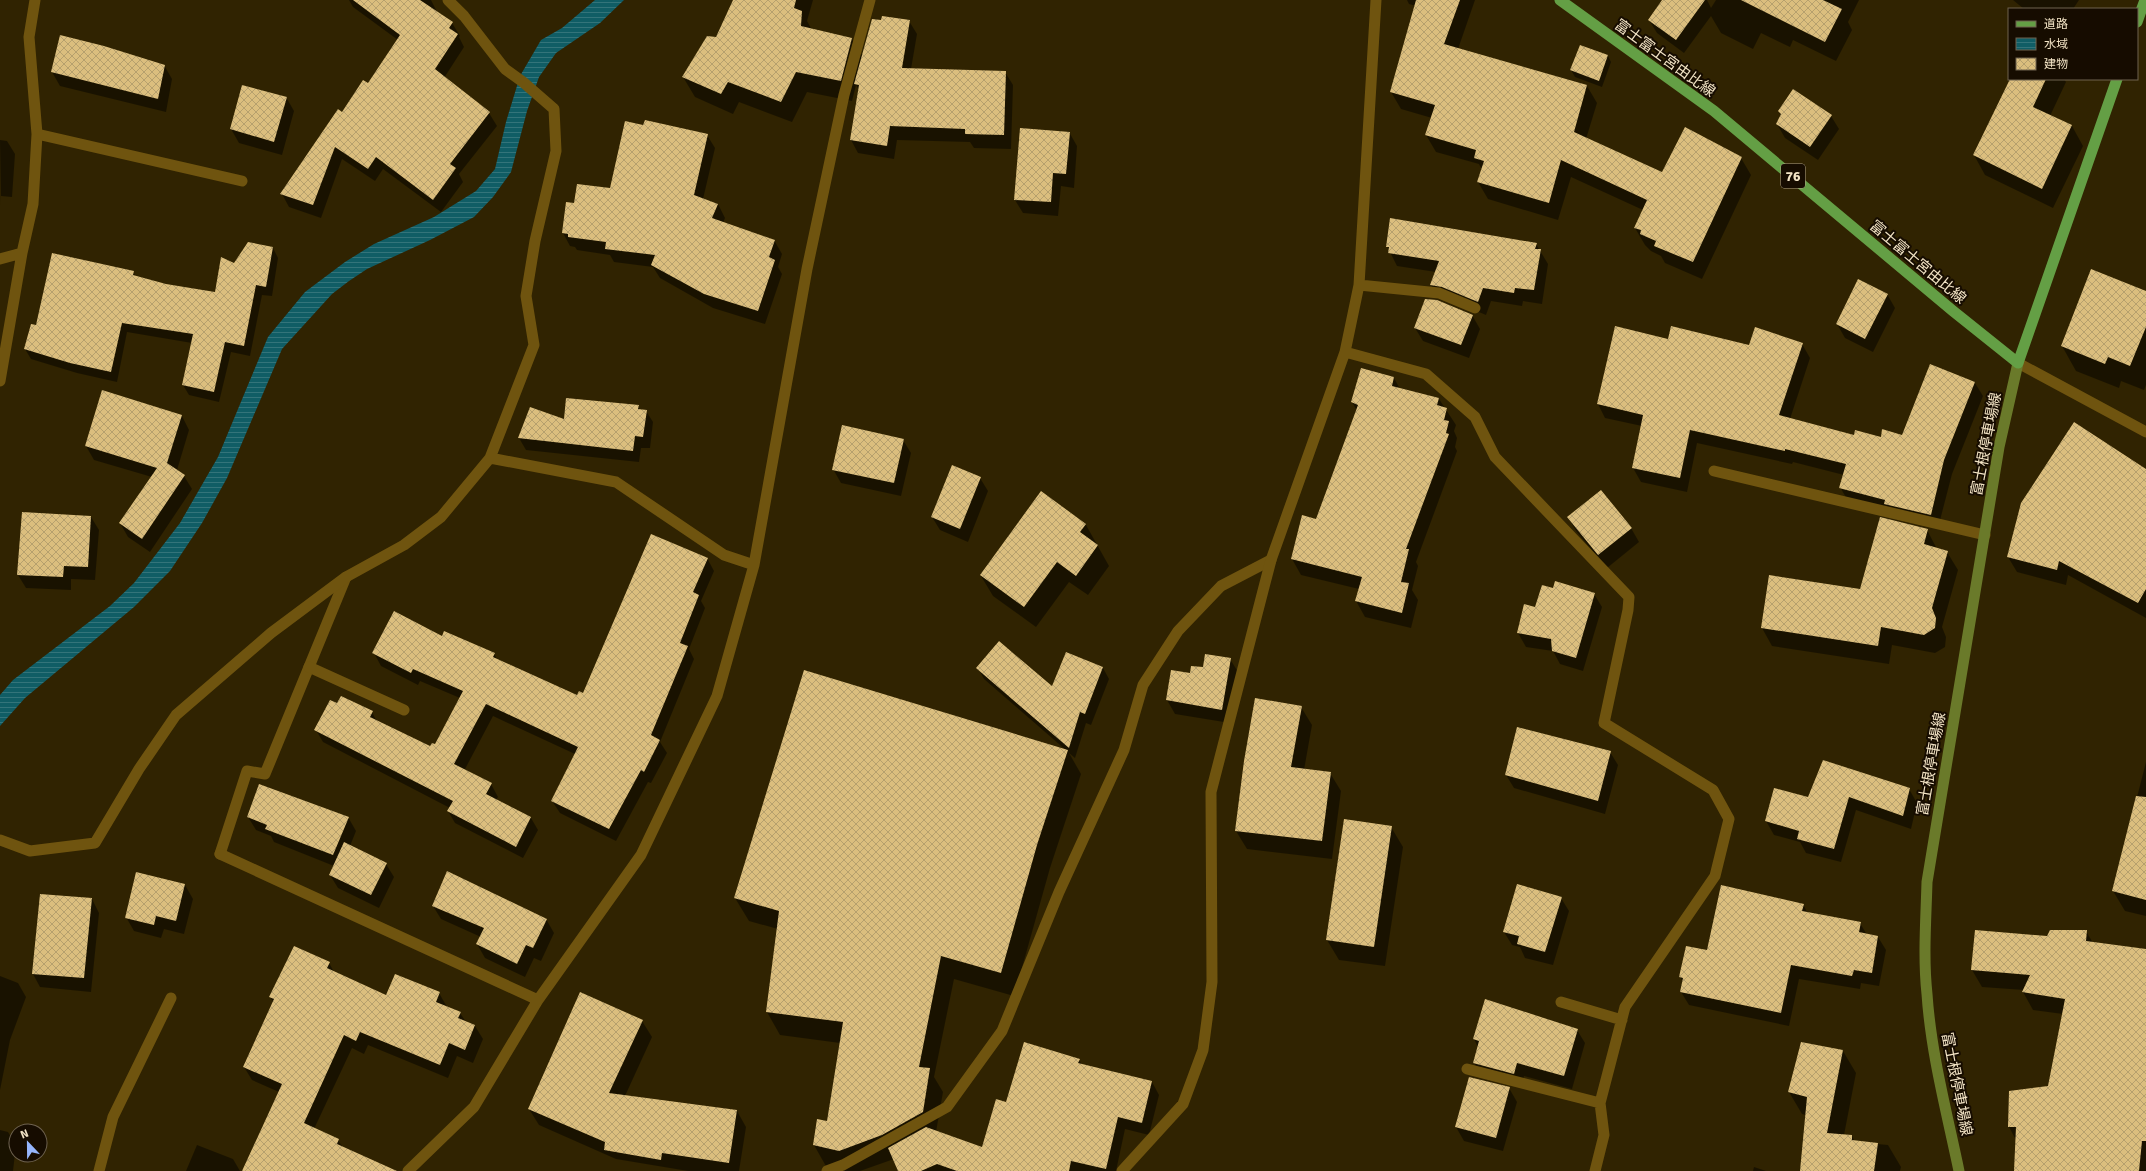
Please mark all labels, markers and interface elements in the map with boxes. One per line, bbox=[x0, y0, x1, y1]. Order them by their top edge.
legend bbox=[2008, 8, 2138, 80]
street label: 富士富士宮由比線 bbox=[1611, 15, 1719, 101]
text: 道路 bbox=[2044, 17, 2068, 32]
text: 水域 bbox=[2044, 37, 2068, 52]
text: 建物 bbox=[2044, 57, 2068, 72]
road number: 76 bbox=[1781, 164, 1805, 188]
street label: 富士富士宮由比線 bbox=[1866, 217, 1970, 307]
street label: 富士根停車場線 bbox=[1967, 391, 2005, 497]
street label: 富士根停車場線 bbox=[1913, 711, 1949, 817]
street label: 富士根停車場線 bbox=[1938, 1031, 1976, 1137]
north arrow bbox=[8, 1123, 48, 1163]
text: N bbox=[18, 1127, 30, 1142]

